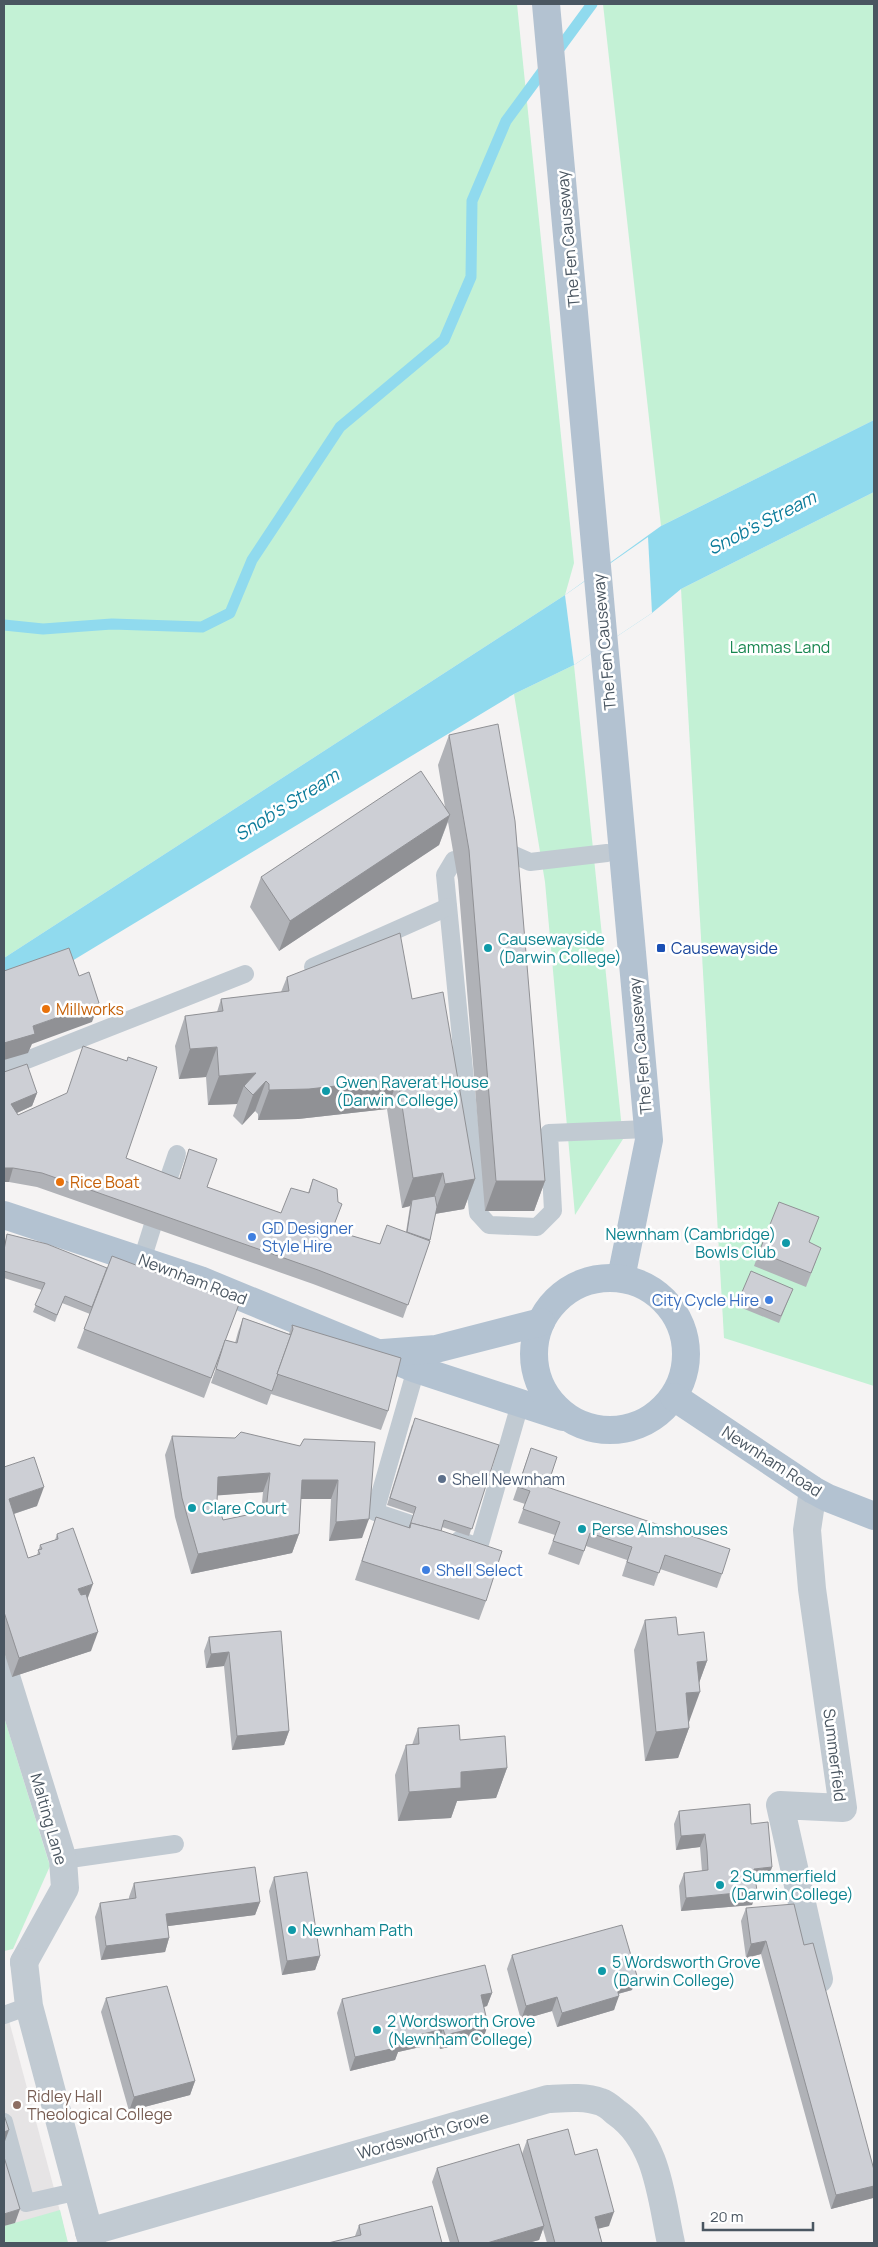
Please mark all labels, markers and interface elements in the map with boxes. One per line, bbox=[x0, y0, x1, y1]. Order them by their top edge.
street label: The Fen Causeway bbox=[551, 169, 585, 308]
water label: Snob's Stream bbox=[703, 484, 821, 560]
street label: The Fen Causeway bbox=[587, 572, 621, 711]
park label: Lammas Land bbox=[730, 636, 830, 658]
water label: Snob's Stream bbox=[230, 762, 344, 846]
place label: Causewayside (Darwin College) bbox=[498, 928, 622, 968]
place label: Causewayside bbox=[671, 937, 778, 959]
marker: Causewayside (Darwin College) bbox=[482, 942, 494, 954]
marker: Causewayside bbox=[655, 942, 667, 954]
street label: The Fen Causeway bbox=[623, 976, 657, 1115]
place label: Millworks bbox=[56, 998, 124, 1020]
marker: Millworks bbox=[40, 1003, 52, 1015]
place label: Gwen Raverat House (Darwin College) bbox=[336, 1071, 489, 1111]
marker: Gwen Raverat House (Darwin College) bbox=[320, 1085, 332, 1097]
place label: Rice Boat bbox=[70, 1171, 140, 1193]
marker: Rice Boat bbox=[54, 1176, 66, 1188]
place label: GD Designer Style Hire bbox=[262, 1217, 354, 1257]
place label: Newnham (Cambridge) Bowls Club bbox=[606, 1223, 776, 1263]
marker: GD Designer Style Hire bbox=[246, 1231, 258, 1243]
marker: Newnham (Cambridge) Bowls Club bbox=[780, 1237, 792, 1249]
street label: Newnham Road bbox=[135, 1248, 251, 1310]
place label: City Cycle Hire bbox=[652, 1289, 759, 1311]
marker: City Cycle Hire bbox=[763, 1294, 775, 1306]
street label: Newnham Road bbox=[718, 1420, 826, 1502]
place label: Shell Newnham bbox=[452, 1468, 565, 1490]
marker: Shell Newnham bbox=[436, 1473, 448, 1485]
place label: Clare Court bbox=[202, 1497, 287, 1519]
marker: Clare Court bbox=[186, 1502, 198, 1514]
place label: Perse Almshouses bbox=[592, 1518, 728, 1540]
marker: Perse Almshouses bbox=[576, 1523, 588, 1535]
place label: Shell Select bbox=[436, 1559, 523, 1581]
marker: Shell Select bbox=[420, 1564, 432, 1576]
street label: Summerfield bbox=[818, 1707, 852, 1803]
street label: Malting Lane bbox=[25, 1771, 73, 1867]
place label: 2 Summerfield (Darwin College) bbox=[730, 1865, 854, 1905]
marker: 2 Summerfield (Darwin College) bbox=[714, 1879, 726, 1891]
place label: Newnham Path bbox=[302, 1919, 413, 1941]
marker: Newnham Path bbox=[286, 1924, 298, 1936]
place label: 5 Wordsworth Grove (Darwin College) bbox=[612, 1951, 761, 1991]
marker: 5 Wordsworth Grove (Darwin College) bbox=[596, 1965, 608, 1977]
place label: 2 Wordsworth Grove (Newnham College) bbox=[387, 2010, 535, 2050]
marker: 2 Wordsworth Grove (Newnham College) bbox=[371, 2024, 383, 2036]
place label: Ridley Hall Theological College bbox=[27, 2085, 172, 2125]
marker: Ridley Hall Theological College bbox=[11, 2099, 23, 2111]
street label: Wordsworth Grove bbox=[355, 2106, 491, 2164]
scale bar bbox=[703, 2200, 813, 2232]
text: 20 m bbox=[710, 2206, 743, 2227]

